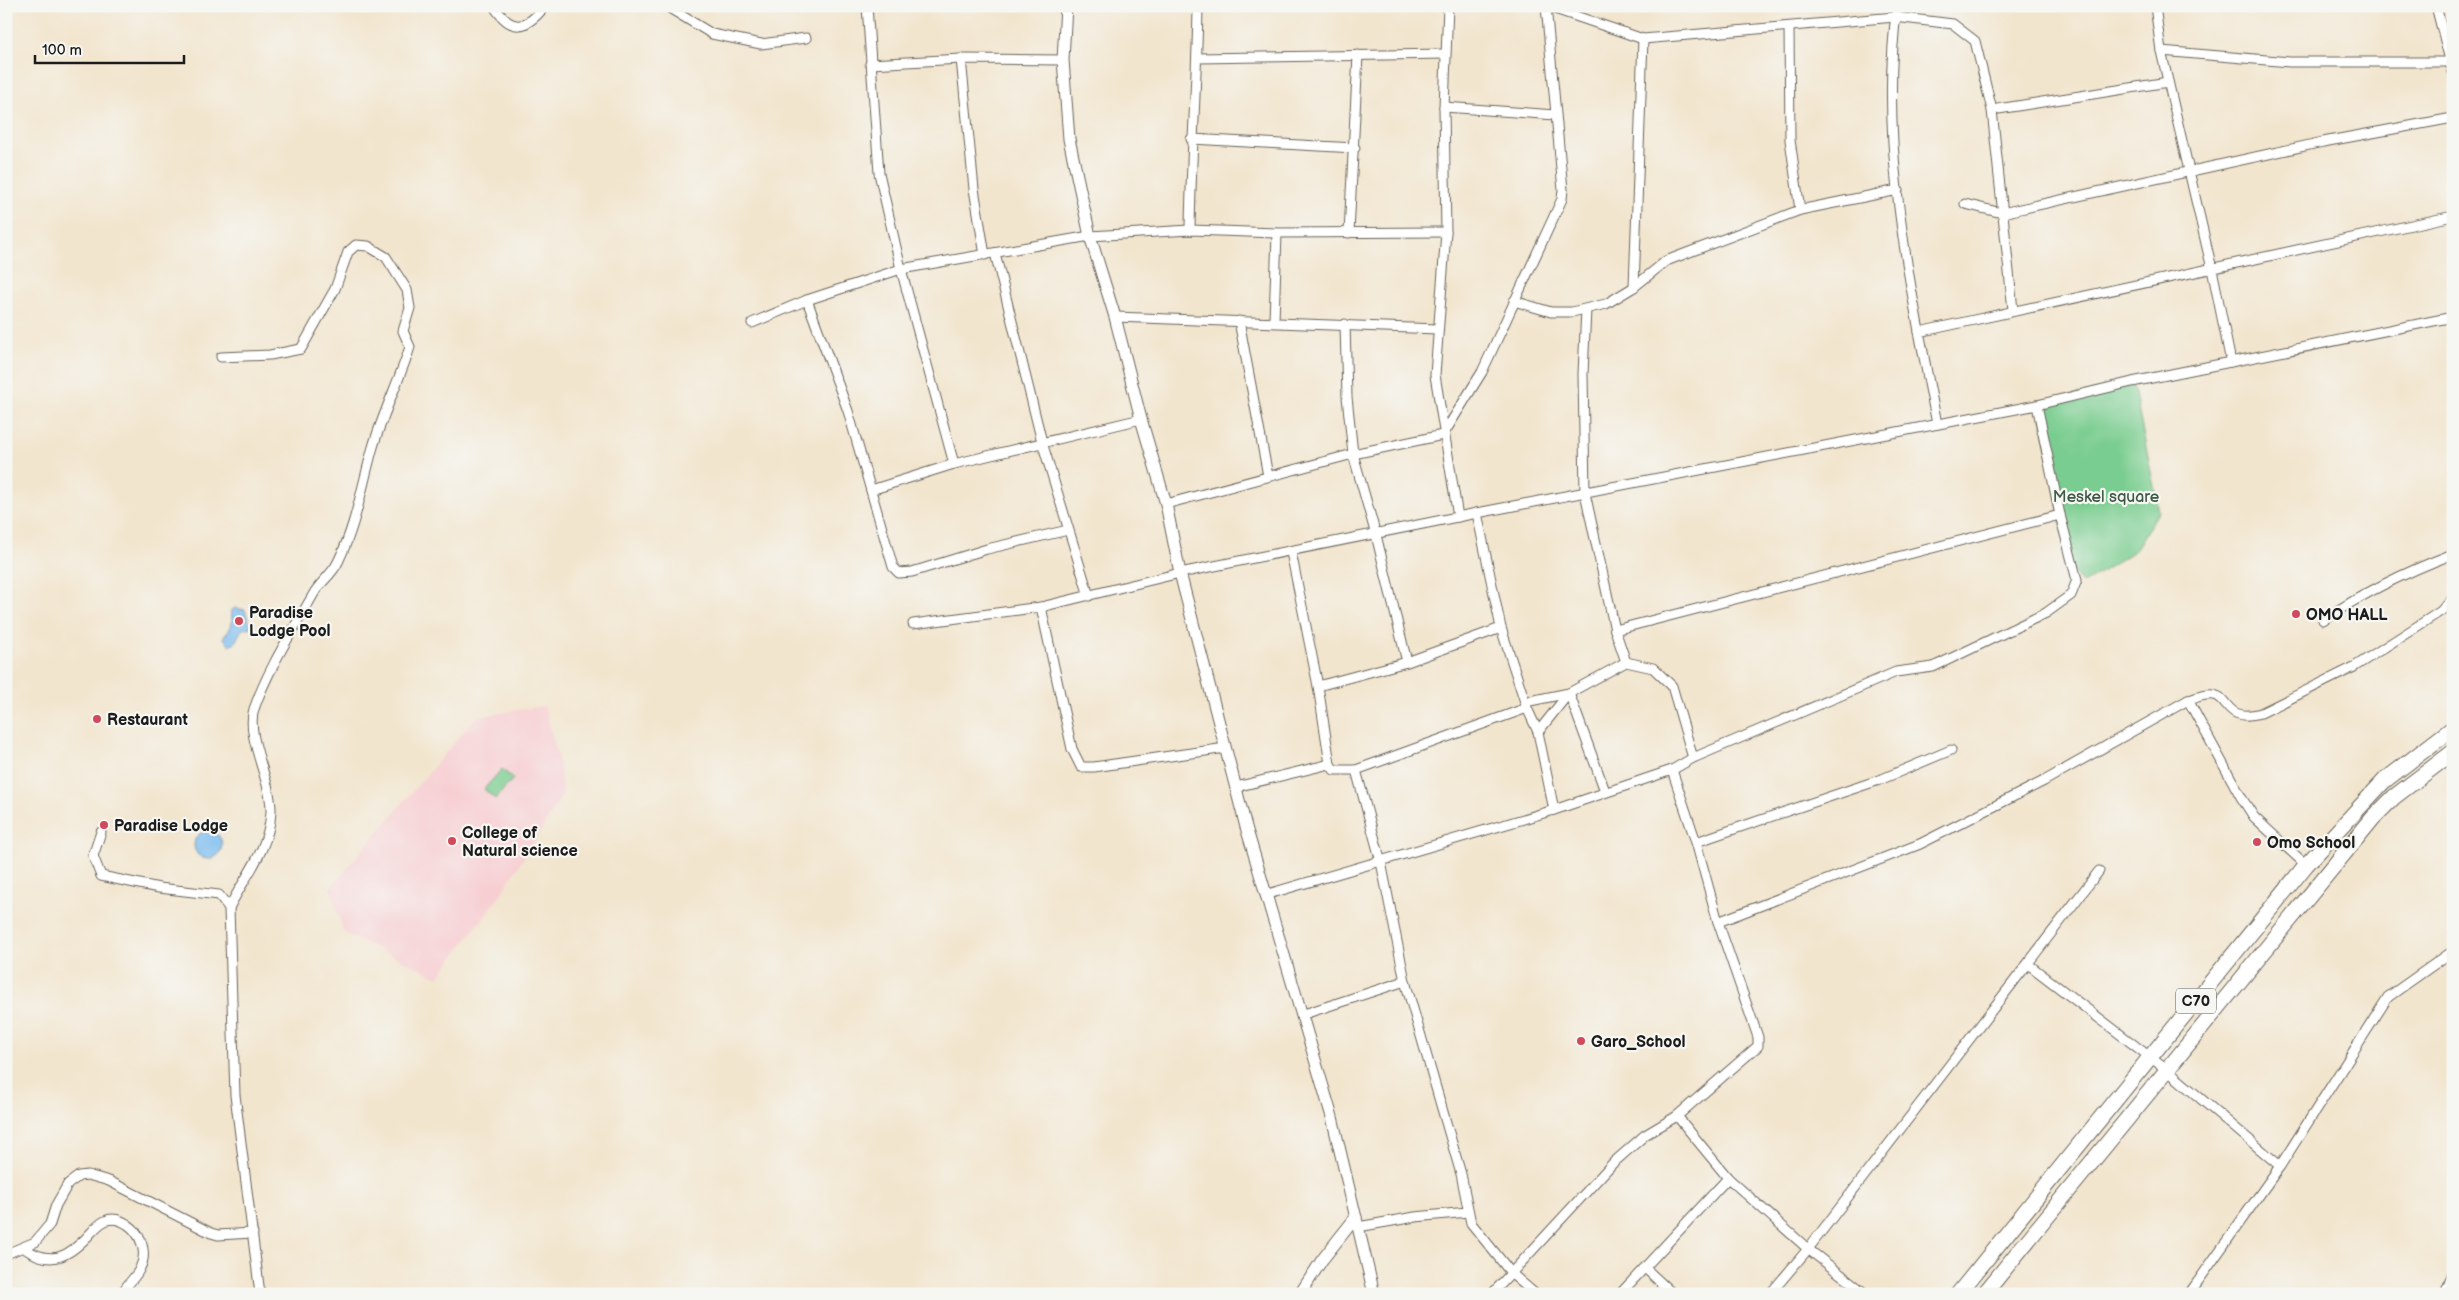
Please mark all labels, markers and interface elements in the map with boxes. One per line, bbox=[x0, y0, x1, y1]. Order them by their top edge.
scale bar bbox=[35, 32, 184, 64]
text: 100 m bbox=[42, 41, 82, 60]
park label: Meskel square bbox=[2053, 488, 2160, 507]
place label: Paradise Lodge Pool bbox=[249, 604, 331, 641]
place label: OMO HALL bbox=[2306, 606, 2388, 625]
marker: OMO HALL bbox=[2290, 608, 2302, 620]
marker: Paradise Lodge Pool bbox=[233, 615, 245, 627]
place label: Restaurant bbox=[107, 711, 188, 730]
marker: Restaurant bbox=[91, 713, 103, 725]
place label: Paradise Lodge bbox=[114, 817, 228, 836]
marker: Paradise Lodge bbox=[98, 819, 110, 831]
place label: College of Natural science bbox=[462, 824, 578, 861]
place label: Omo School bbox=[2267, 834, 2355, 853]
marker: College of Natural science bbox=[446, 835, 458, 847]
marker: Omo School bbox=[2251, 836, 2263, 848]
road number: C70 bbox=[2176, 988, 2216, 1014]
place label: Garo_School bbox=[1591, 1033, 1686, 1052]
marker: Garo_School bbox=[1575, 1035, 1587, 1047]

